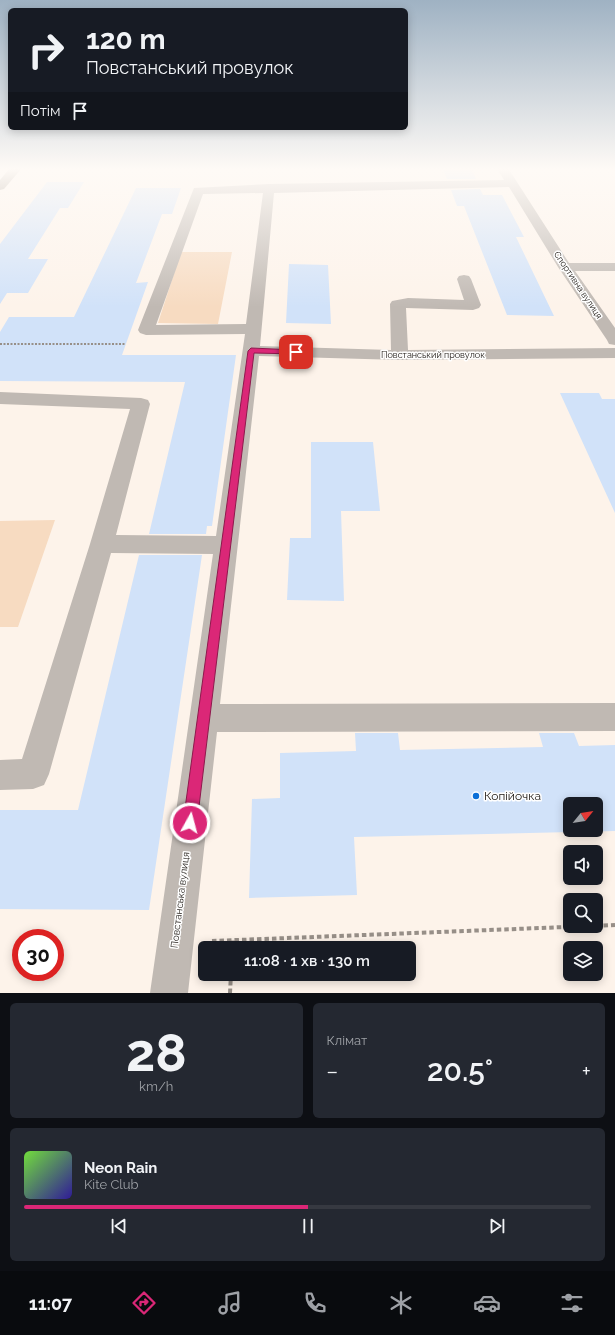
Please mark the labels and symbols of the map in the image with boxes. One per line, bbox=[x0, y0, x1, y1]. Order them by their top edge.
street label: Спортивна вулиця bbox=[552, 249, 604, 321]
pin bbox=[279, 335, 313, 369]
street label: Повстанський провулок bbox=[381, 350, 485, 360]
place label: Копійочка bbox=[484, 789, 541, 803]
marker: Копійочка bbox=[471, 791, 481, 801]
north arrow bbox=[563, 797, 603, 837]
position arrow bbox=[169, 802, 211, 844]
street label: Повстанська вулиця bbox=[169, 851, 191, 949]
speed limit sign: 30 bbox=[12, 929, 64, 981]

